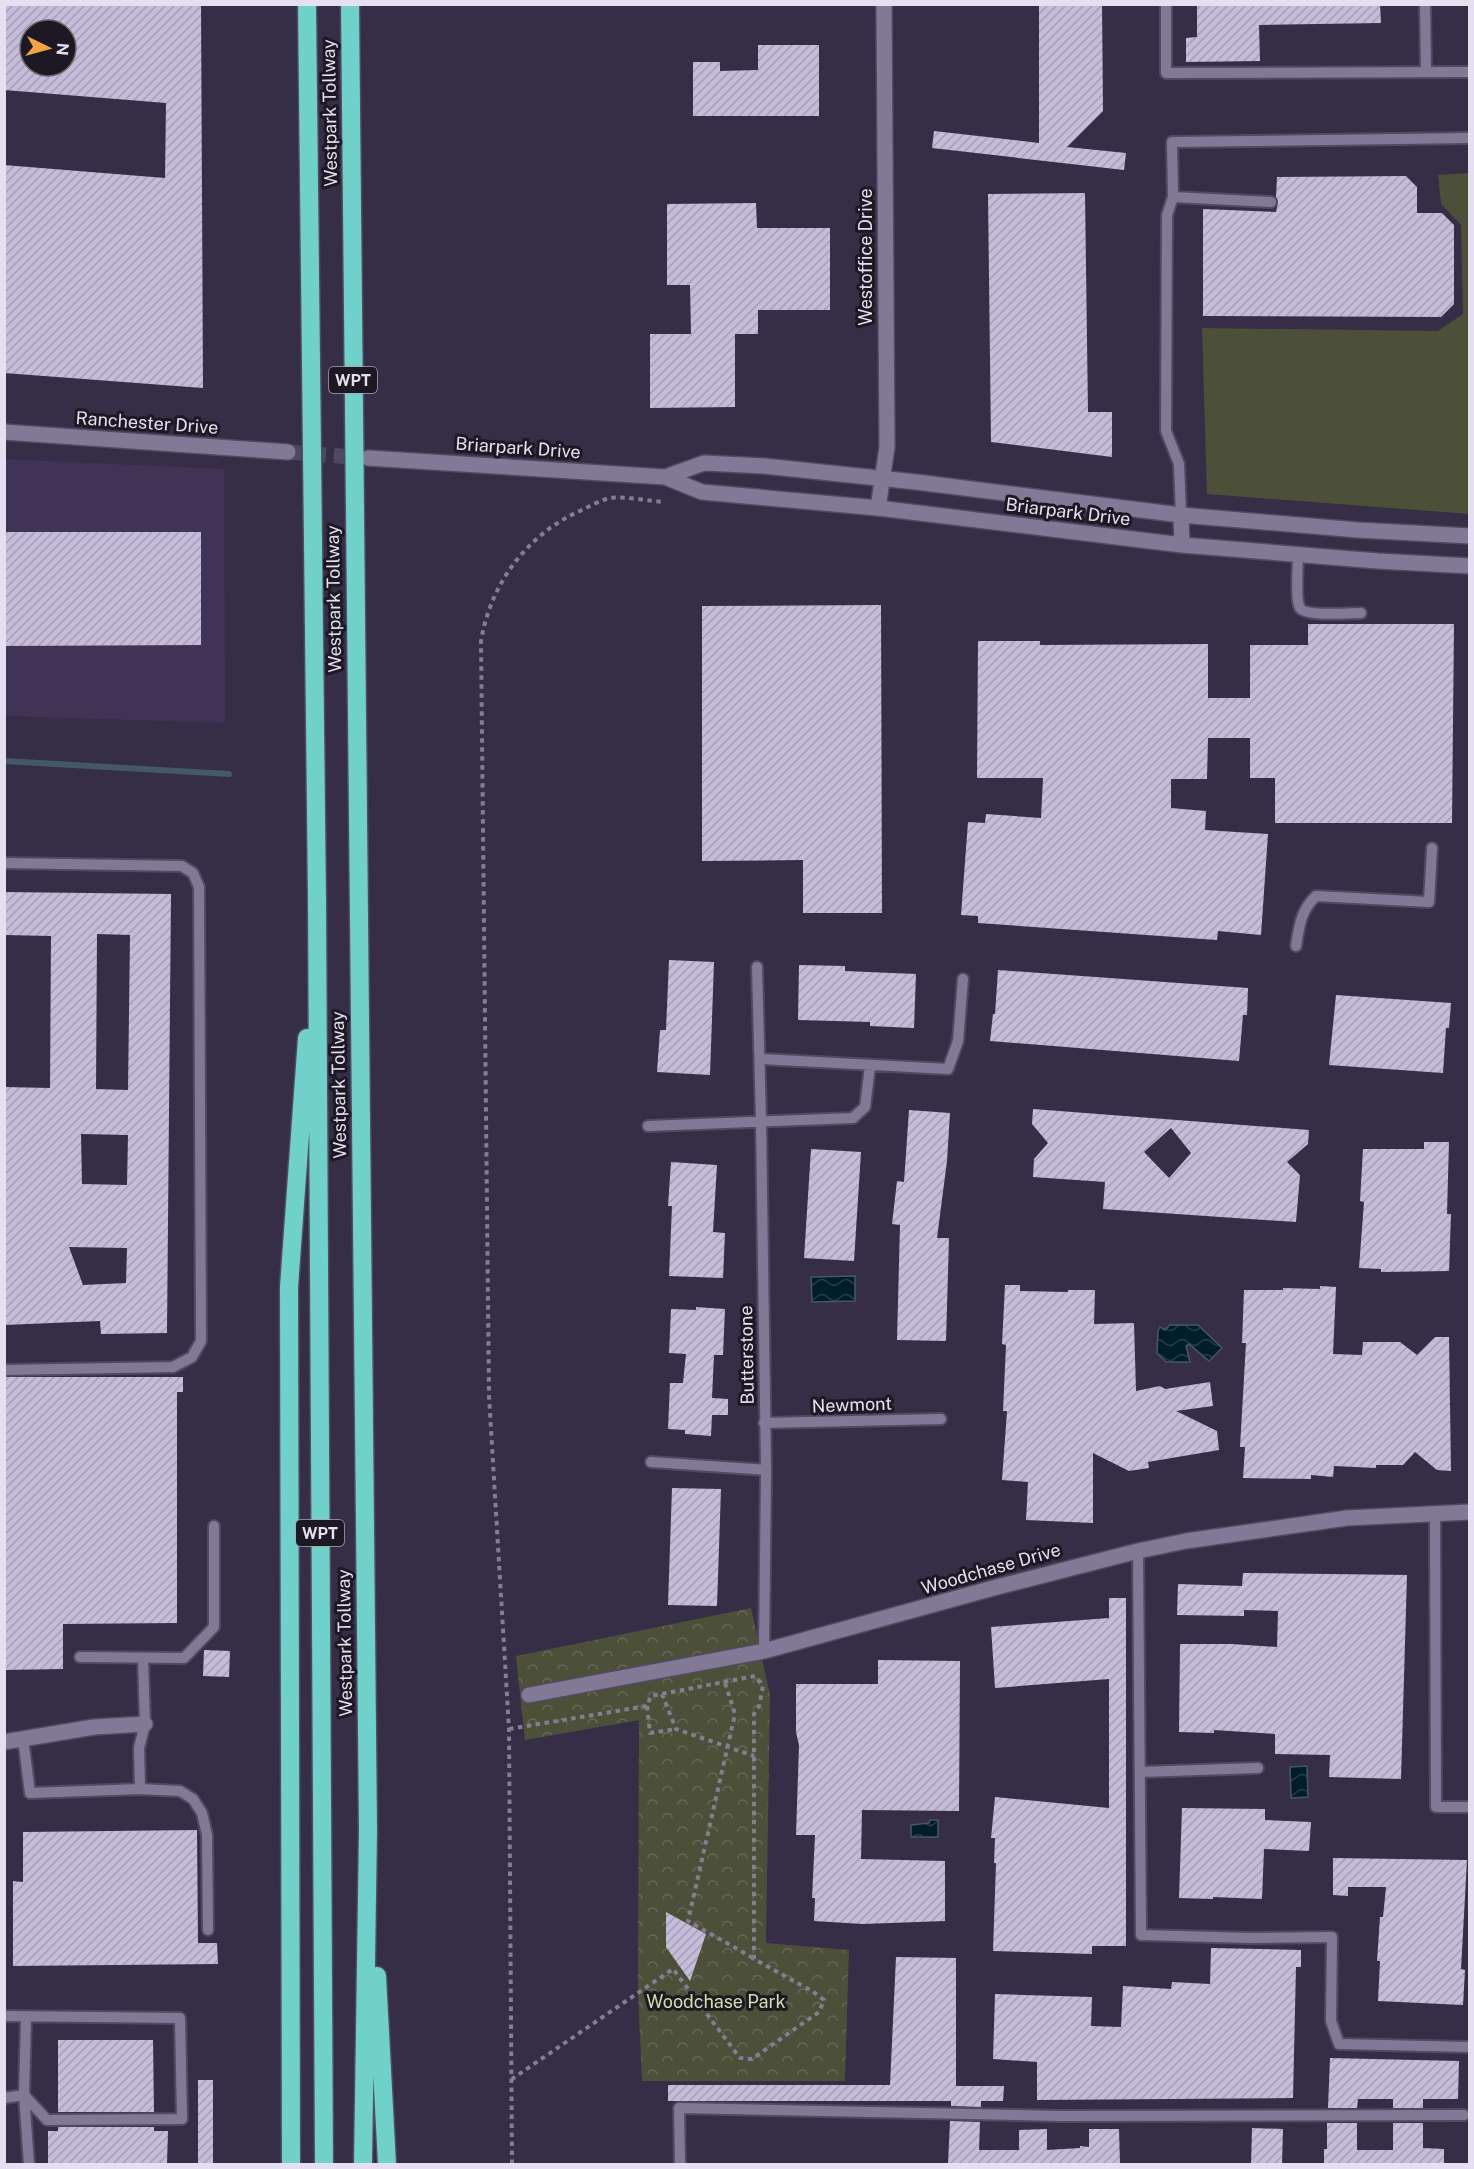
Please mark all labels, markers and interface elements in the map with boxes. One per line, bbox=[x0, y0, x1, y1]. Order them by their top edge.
north arrow bbox=[18, 18, 78, 78]
street label: Westpark Tollway bbox=[318, 39, 341, 187]
text: N bbox=[52, 42, 72, 56]
street label: Westoffice Drive bbox=[855, 188, 876, 326]
road number: WPT bbox=[329, 367, 377, 393]
street label: Ranchester Drive bbox=[75, 407, 219, 438]
street label: Briarpark Drive bbox=[455, 433, 581, 462]
street label: Briarpark Drive bbox=[1004, 493, 1132, 530]
street label: Westpark Tollway bbox=[322, 525, 345, 673]
street label: Westpark Tollway bbox=[327, 1011, 350, 1159]
street label: Butterstone bbox=[735, 1305, 758, 1405]
street label: Newmont bbox=[811, 1393, 892, 1416]
road number: WPT bbox=[296, 1520, 344, 1546]
street label: Woodchase Drive bbox=[919, 1539, 1063, 1598]
street label: Westpark Tollway bbox=[333, 1569, 356, 1717]
park label: Woodchase Park bbox=[646, 1991, 786, 2012]

